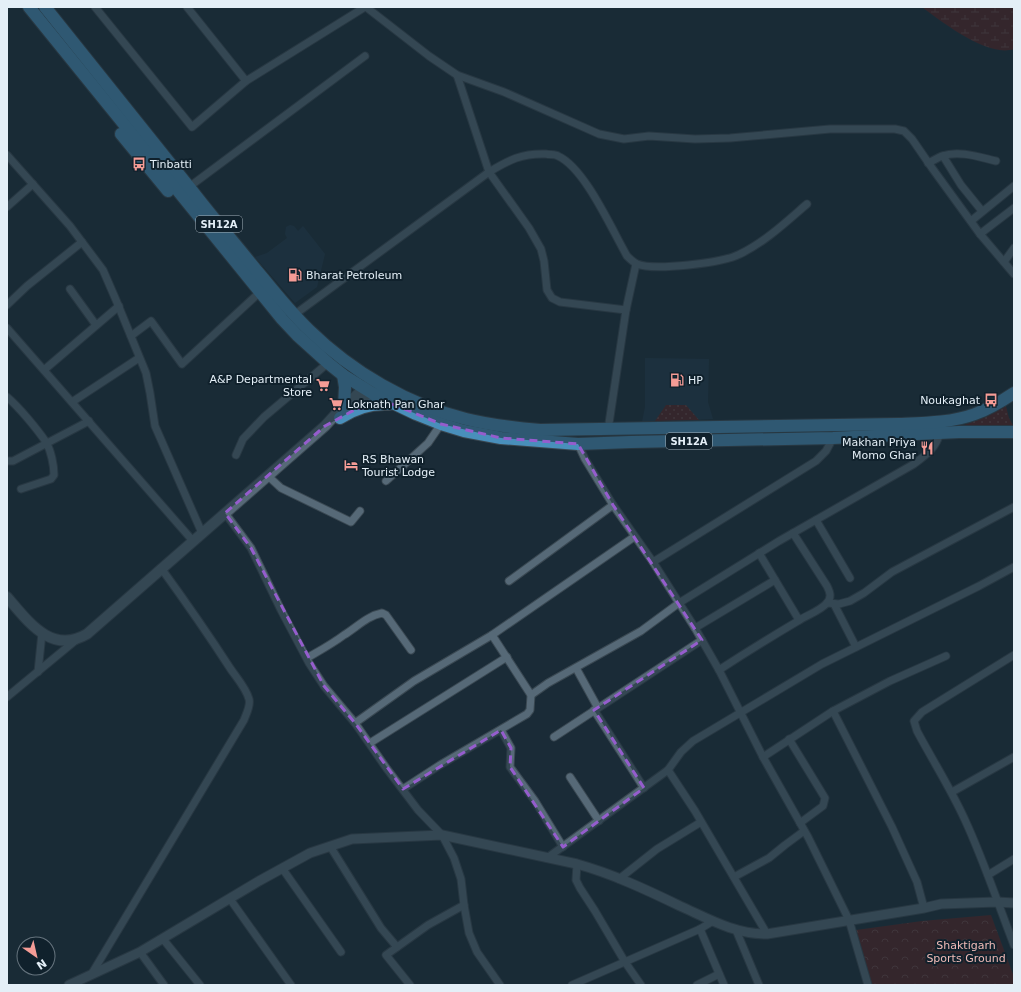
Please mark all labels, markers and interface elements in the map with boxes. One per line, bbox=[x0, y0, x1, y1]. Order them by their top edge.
bus stop icon: Tinbatti bbox=[131, 156, 147, 172]
place label: Tinbatti bbox=[149, 158, 192, 171]
road number: SH12A bbox=[196, 216, 242, 232]
fuel station icon: Bharat Petroleum bbox=[287, 267, 303, 283]
place label: Bharat Petroleum bbox=[306, 269, 402, 282]
fuel station icon: HP bbox=[669, 372, 685, 388]
place label: A&P Departmental Store bbox=[209, 373, 312, 399]
place label: HP bbox=[688, 374, 703, 387]
supermarket icon: A&P Departmental Store bbox=[315, 377, 331, 393]
bus stop icon: Noukaghat bbox=[983, 392, 999, 408]
place label: Noukaghat bbox=[920, 394, 981, 407]
supermarket icon: Loknath Pan Ghar bbox=[328, 396, 344, 412]
place label: Loknath Pan Ghar bbox=[347, 398, 445, 411]
road number: SH12A bbox=[666, 433, 712, 449]
place label: Makhan Priya Momo Ghar bbox=[842, 436, 916, 462]
restaurant icon: Makhan Priya Momo Ghar bbox=[919, 440, 935, 456]
place label: RS Bhawan Tourist Lodge bbox=[361, 453, 435, 479]
hotel icon: RS Bhawan Tourist Lodge bbox=[343, 457, 359, 473]
north arrow bbox=[16, 936, 56, 976]
park label: Shaktigarh Sports Ground bbox=[926, 939, 1006, 965]
text: N bbox=[34, 956, 49, 972]

